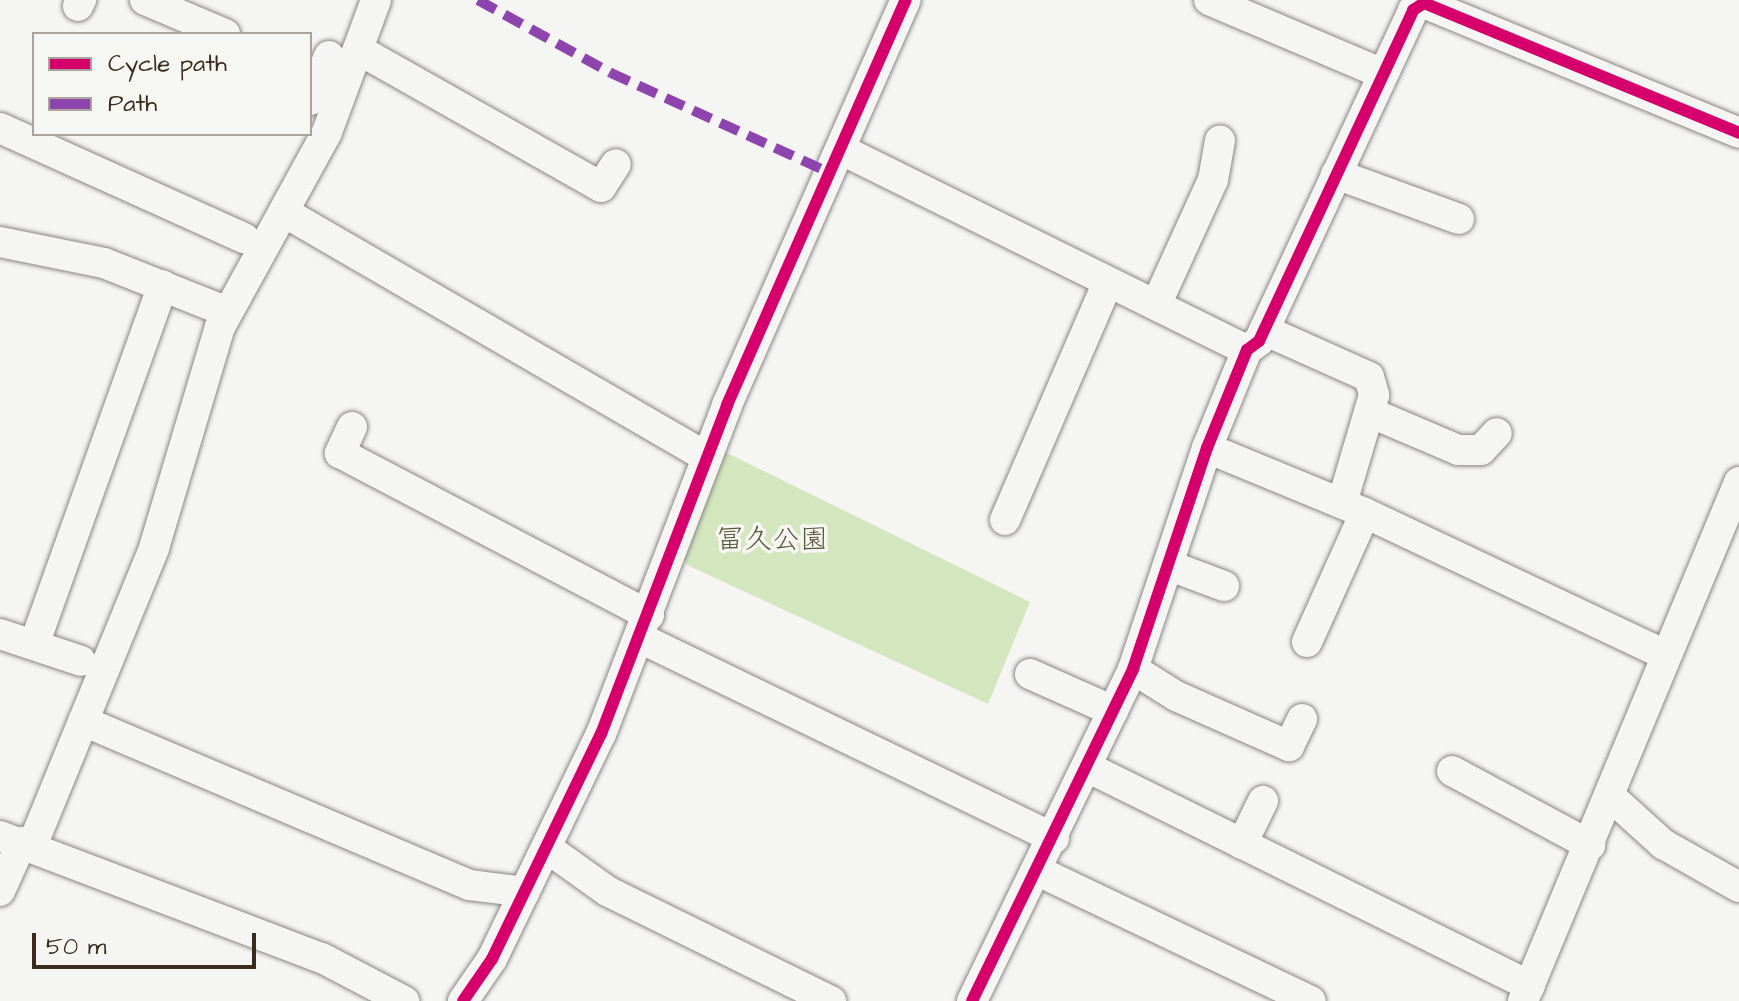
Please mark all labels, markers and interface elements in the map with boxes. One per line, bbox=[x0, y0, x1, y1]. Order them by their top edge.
legend bbox=[32, 32, 312, 136]
text: Cycle path bbox=[108, 47, 227, 81]
text: Path bbox=[108, 87, 157, 121]
park label: 冨久公園 bbox=[716, 523, 828, 557]
scale bar bbox=[36, 917, 260, 967]
text: 50 m bbox=[46, 930, 106, 964]

